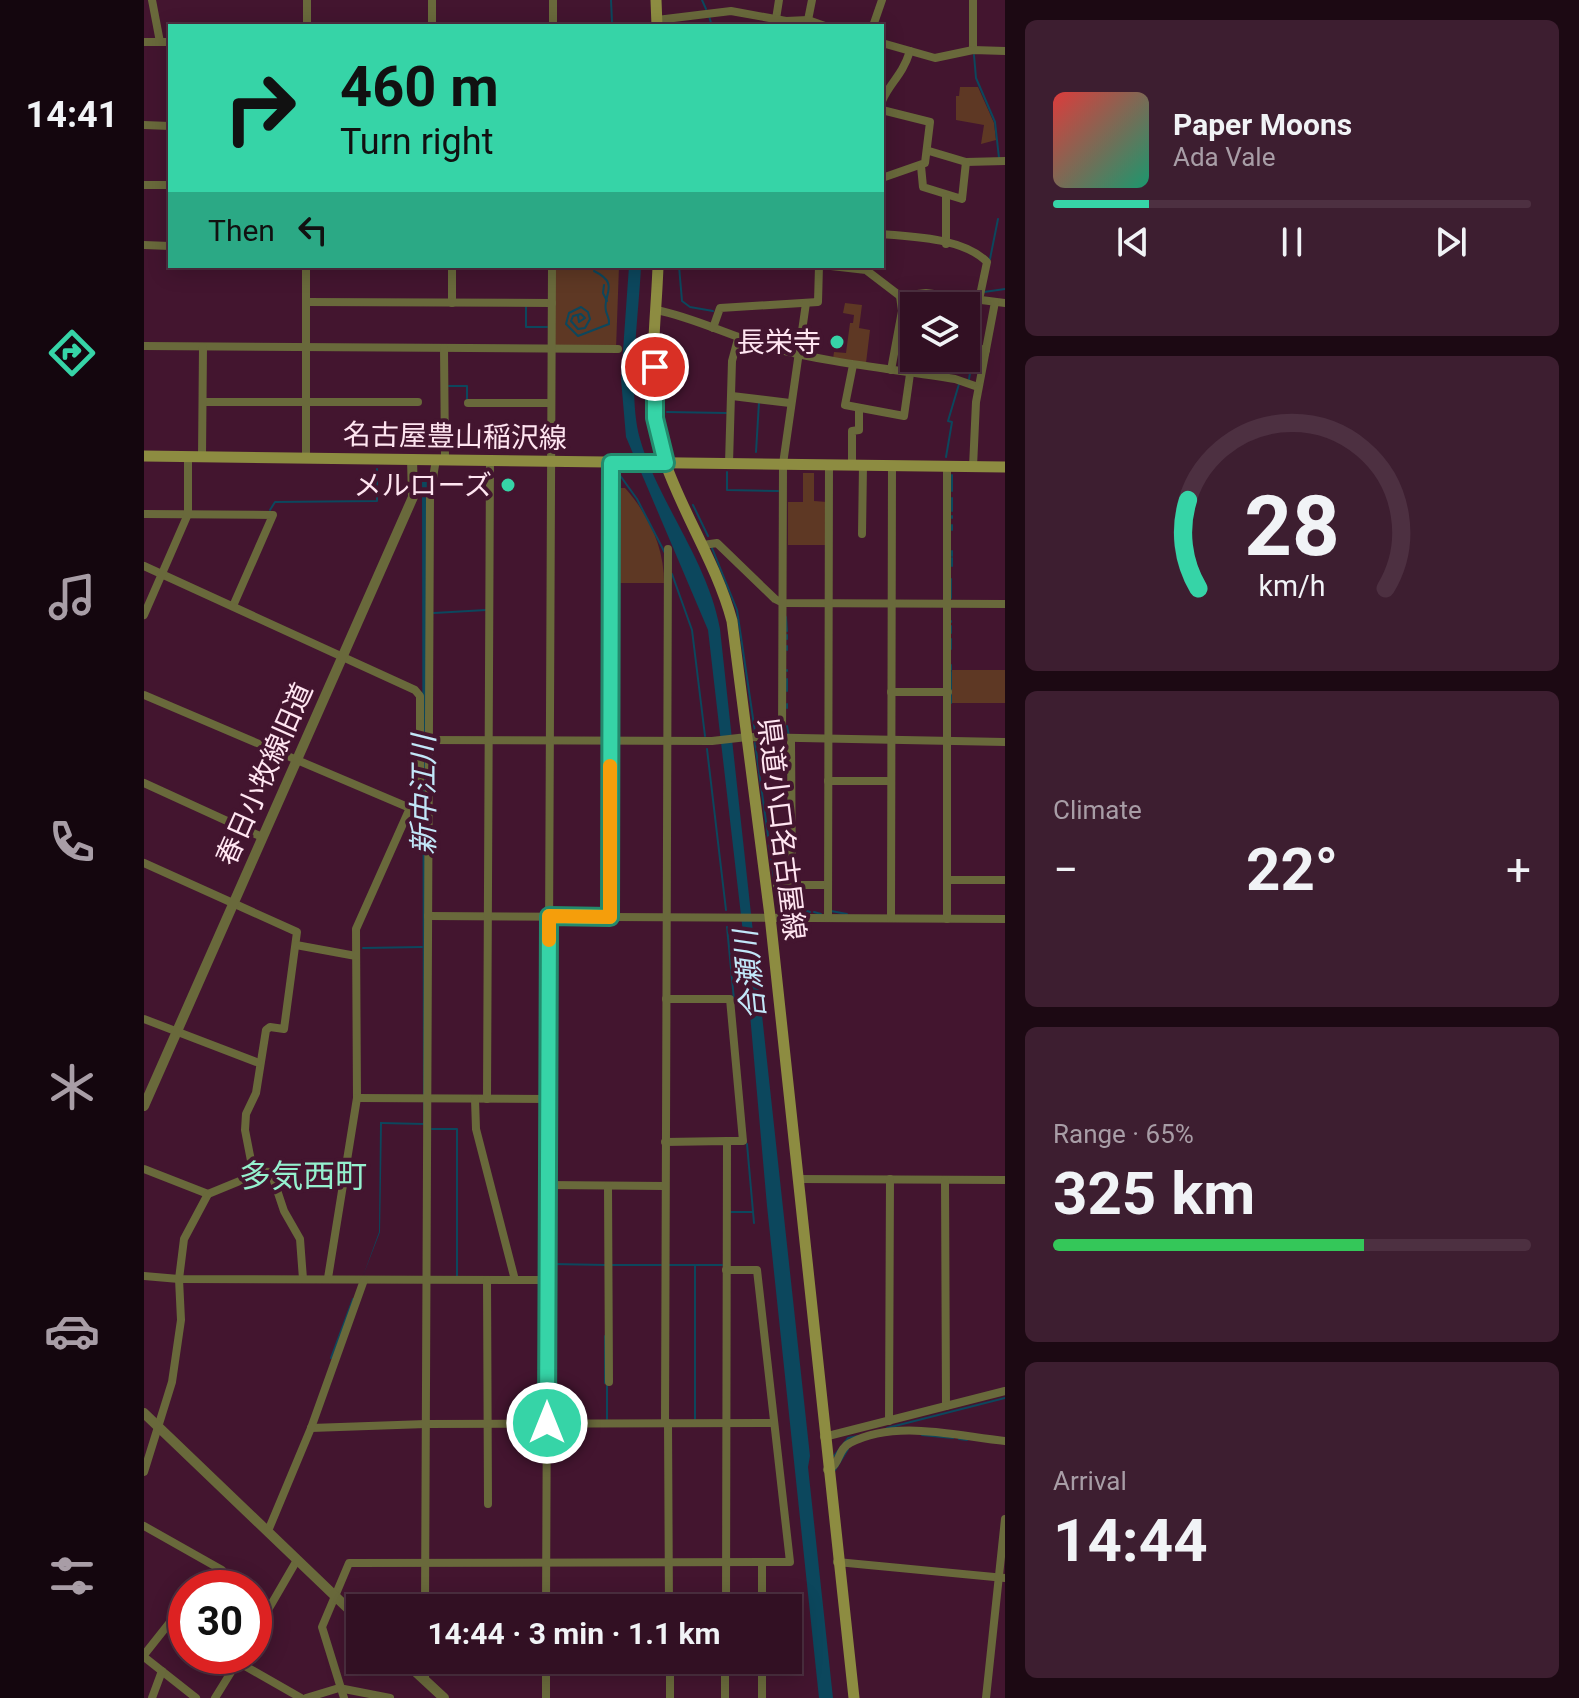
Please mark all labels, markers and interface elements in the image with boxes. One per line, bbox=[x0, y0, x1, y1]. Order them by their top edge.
text: 460 m bbox=[340, 54, 499, 120]
icon: right bbox=[208, 56, 312, 160]
text: 14:41 bbox=[26, 94, 118, 136]
text: Paper Moons bbox=[1173, 107, 1352, 142]
text: Turn right bbox=[340, 121, 493, 163]
text: Ada Vale bbox=[1173, 142, 1275, 172]
icon: left bbox=[291, 208, 335, 252]
text: Then bbox=[208, 213, 275, 248]
icon: previous bbox=[1111, 220, 1155, 264]
icon: pause bbox=[1270, 220, 1314, 264]
icon: next bbox=[1429, 220, 1473, 264]
map controls bbox=[900, 292, 980, 372]
button: layers bbox=[900, 292, 980, 372]
icon: directions bbox=[44, 325, 100, 381]
place label: 長栄寺 bbox=[737, 326, 821, 359]
pin bbox=[621, 333, 689, 401]
marker: 長栄寺 bbox=[828, 333, 846, 351]
icon: arrive bbox=[633, 345, 677, 389]
street label: 名古屋豊山稲沢線 bbox=[343, 418, 567, 455]
place label: メルローズ bbox=[353, 469, 492, 502]
marker: メルローズ bbox=[499, 476, 517, 494]
text: 28 bbox=[1244, 478, 1340, 575]
icon: music bbox=[44, 569, 100, 625]
text: km/h bbox=[1258, 570, 1326, 604]
street label: 春日小牧線旧道 bbox=[210, 678, 319, 870]
street label: 県道小口名古屋線 bbox=[751, 716, 812, 942]
water label: 新中江川 bbox=[406, 732, 441, 855]
text: Climate bbox=[1053, 795, 1142, 825]
icon: phone bbox=[44, 814, 100, 870]
text: 22° bbox=[1246, 834, 1338, 905]
text: − bbox=[1053, 844, 1078, 896]
text: + bbox=[1506, 844, 1531, 896]
water label: 合瀬川 bbox=[727, 925, 772, 1022]
icon: climate bbox=[44, 1059, 100, 1115]
text: Range · 65% bbox=[1053, 1119, 1194, 1149]
district label: 多気西町 bbox=[239, 1157, 367, 1195]
text: 325 km bbox=[1053, 1158, 1255, 1229]
icon: car bbox=[44, 1303, 100, 1359]
position arrow bbox=[505, 1381, 589, 1465]
text: Arrival bbox=[1053, 1466, 1127, 1496]
text: 14:44 bbox=[1053, 1505, 1208, 1576]
icon: filters bbox=[44, 1548, 100, 1604]
speed limit sign: 30 bbox=[168, 1570, 272, 1674]
text: 14:44 · 3 min · 1.1 km bbox=[427, 1616, 721, 1651]

